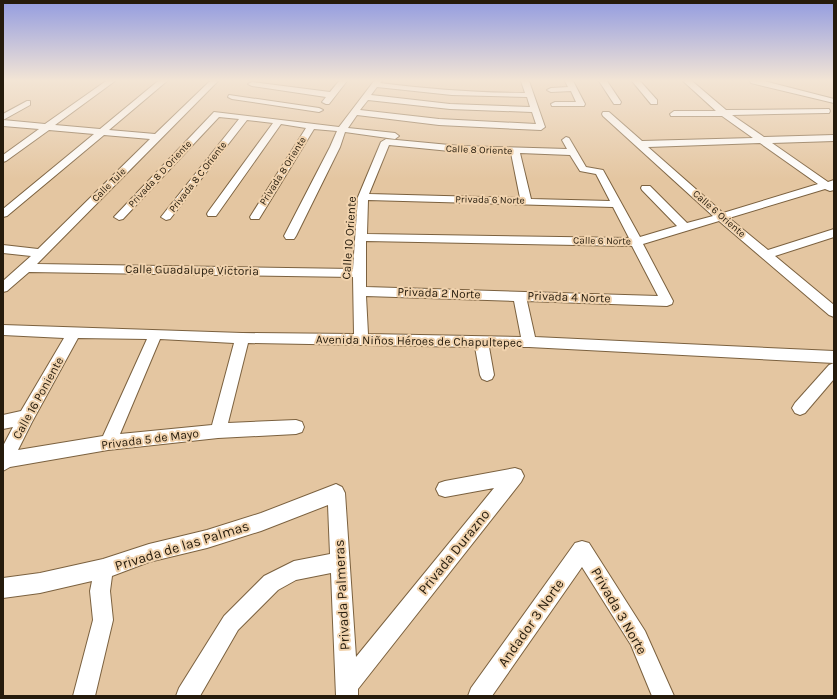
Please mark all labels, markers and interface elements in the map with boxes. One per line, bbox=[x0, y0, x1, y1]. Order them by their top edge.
street label: Privada 8 Oriente bbox=[257, 135, 309, 207]
street label: Privada 8 D Oriente bbox=[126, 138, 194, 210]
street label: Privada 8 C Oriente bbox=[167, 139, 229, 215]
street label: Calle 8 Oriente bbox=[446, 143, 512, 157]
street label: Calle Tule bbox=[90, 166, 128, 204]
street label: Calle 6 Oriente bbox=[690, 188, 748, 240]
street label: Privada 6 Norte bbox=[455, 193, 525, 207]
street label: Calle 10 Oriente bbox=[339, 196, 359, 280]
street label: Calle 6 Norte bbox=[573, 234, 631, 248]
street label: Calle Guadalupe Victoria bbox=[125, 262, 259, 278]
street label: Privada 2 Norte bbox=[397, 285, 481, 301]
street label: Privada 4 Norte bbox=[527, 289, 611, 305]
street label: Avenida Niños Héroes de Chapultepec bbox=[316, 332, 522, 350]
street label: Calle 16 Poniente bbox=[10, 355, 66, 441]
street label: Privada 5 de Mayo bbox=[100, 426, 200, 452]
street label: Privada Durazno bbox=[415, 506, 493, 598]
street label: Privada de las Palmas bbox=[113, 517, 251, 575]
street label: Privada Palmeras bbox=[331, 539, 353, 651]
street label: Privada 3 Norte bbox=[587, 565, 651, 657]
street label: Andador 3 Norte bbox=[494, 576, 568, 670]

